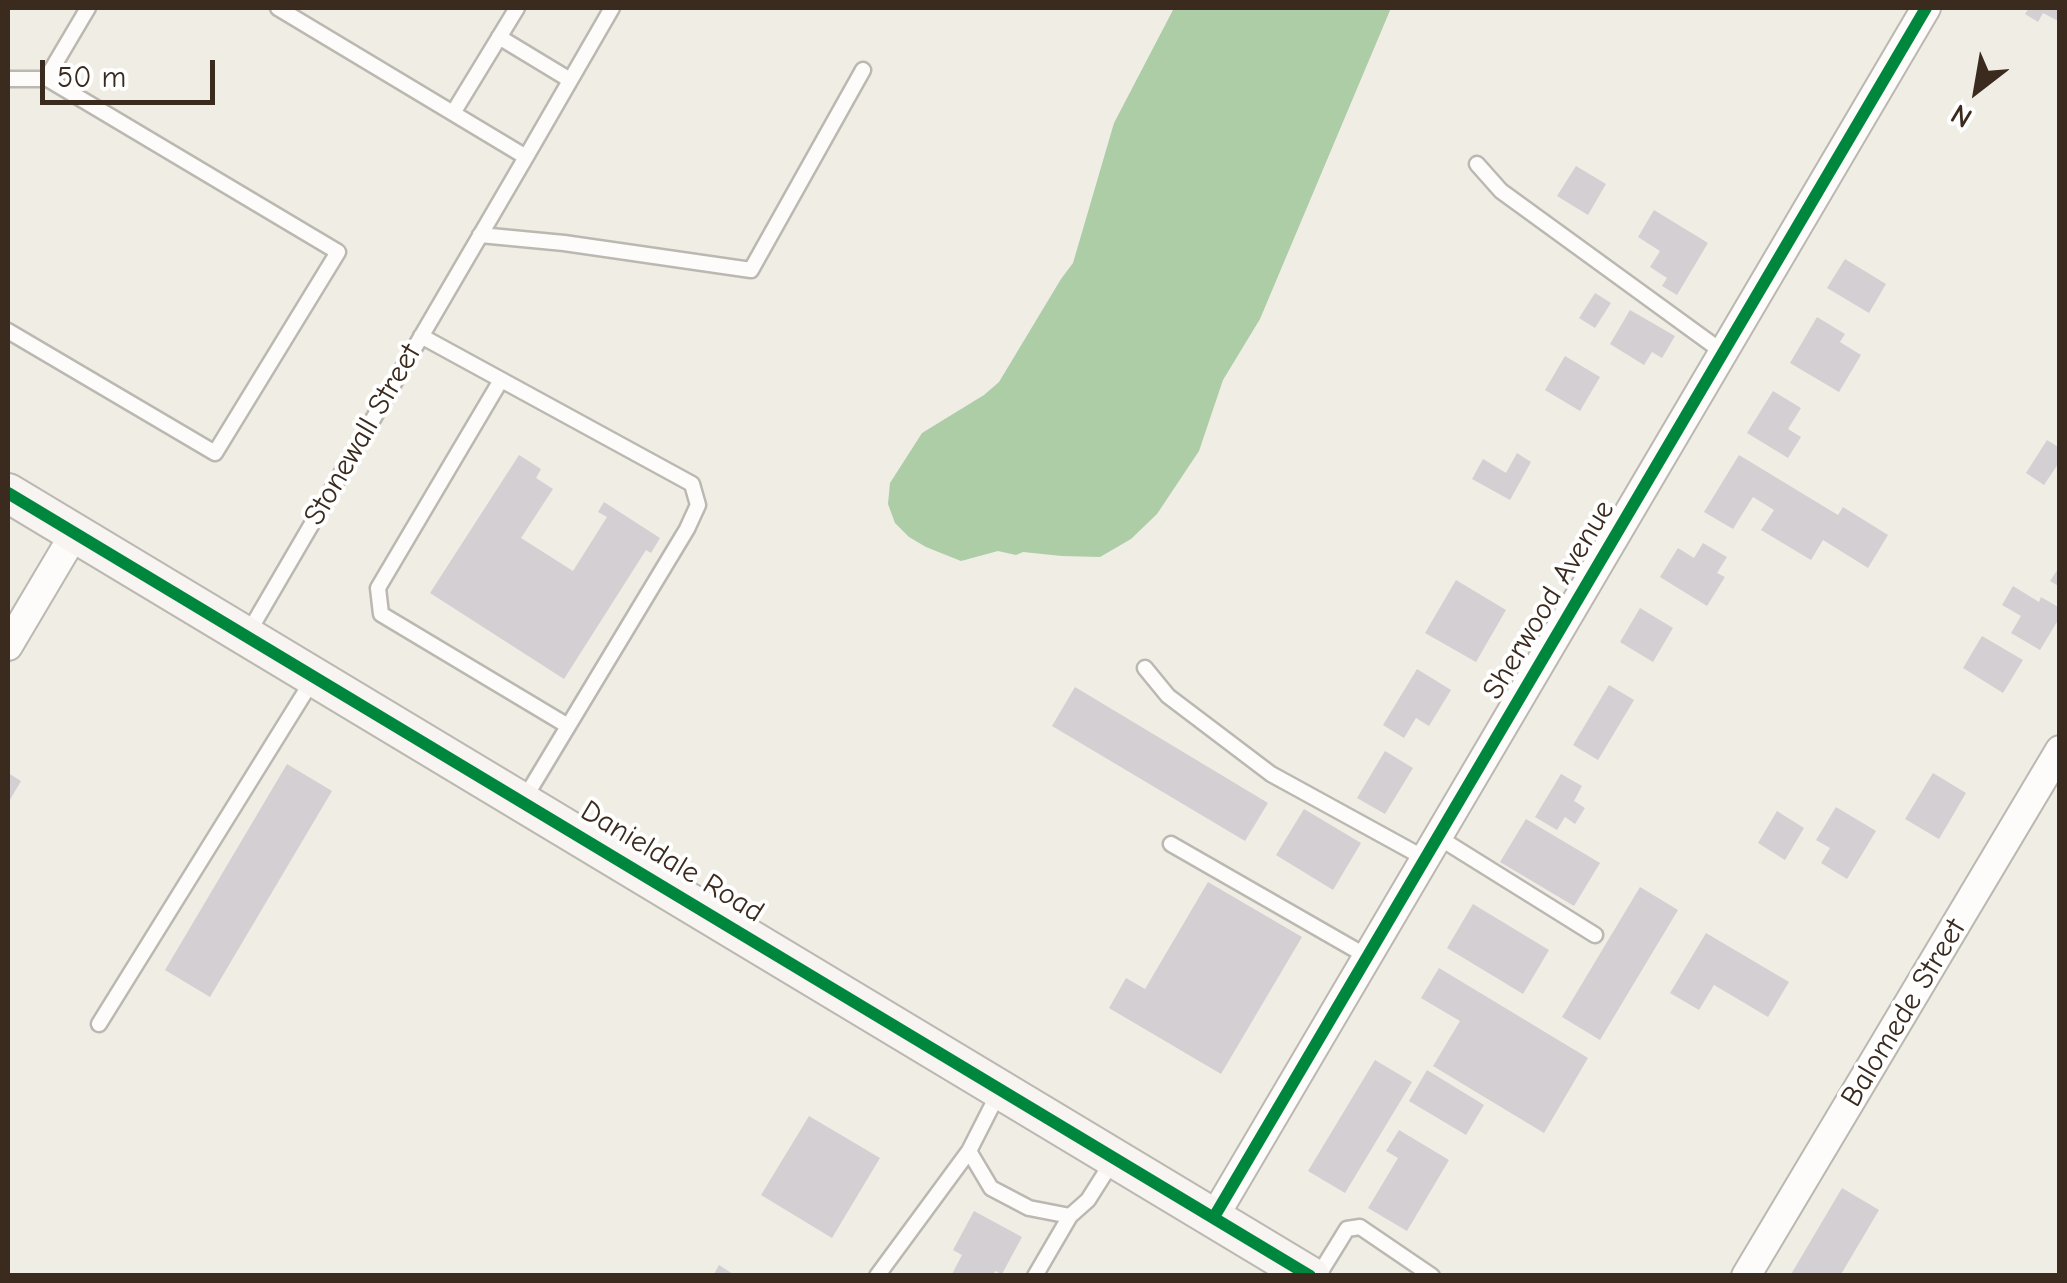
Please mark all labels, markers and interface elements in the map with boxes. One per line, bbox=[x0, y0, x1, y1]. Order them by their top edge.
scale bar bbox=[45, 40, 220, 102]
north arrow bbox=[1927, 40, 2027, 140]
text: 50 m bbox=[57, 60, 126, 95]
text: N bbox=[1945, 97, 1978, 134]
street label: Stonewall Street bbox=[297, 338, 429, 532]
street label: Sherwood Avenue bbox=[1475, 494, 1623, 706]
street label: Danieldale Road bbox=[574, 793, 770, 931]
street label: Balomede Street bbox=[1834, 913, 1974, 1113]

